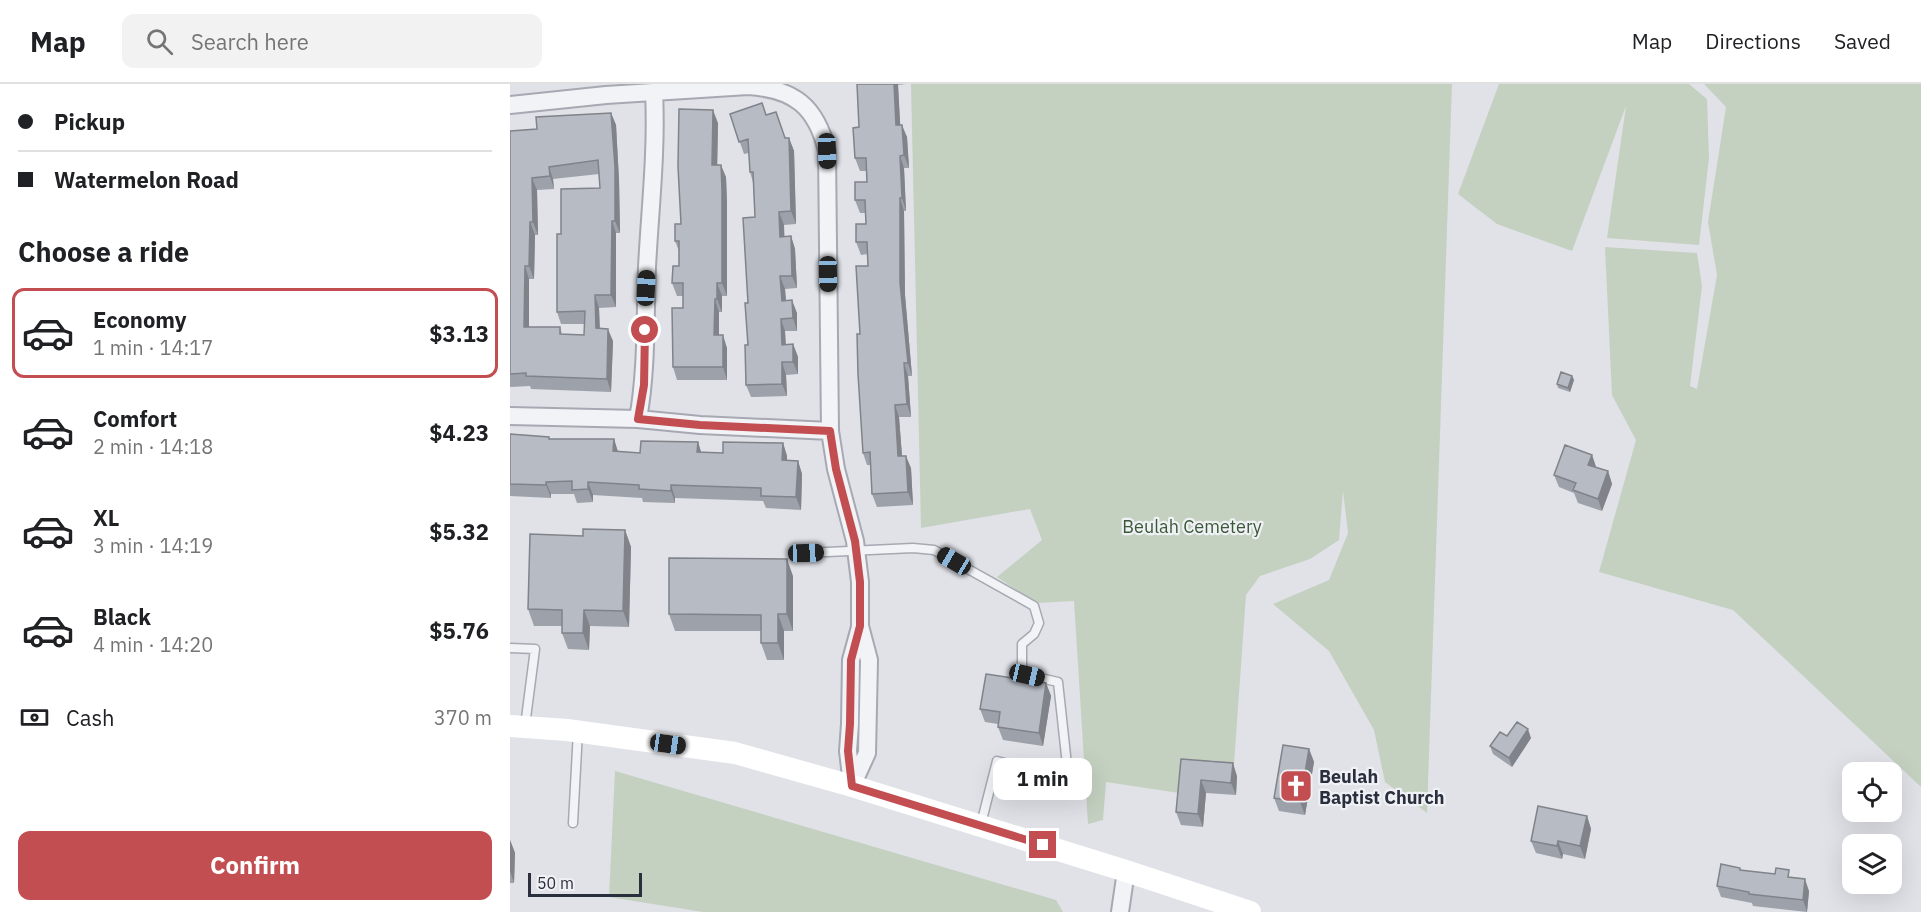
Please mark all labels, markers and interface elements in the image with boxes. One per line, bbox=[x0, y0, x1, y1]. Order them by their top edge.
search box bbox=[122, 14, 542, 68]
text: Map bbox=[30, 23, 86, 60]
icon: search bbox=[143, 25, 176, 58]
text: Search here bbox=[191, 27, 309, 56]
text: Map bbox=[1632, 27, 1672, 55]
text: Directions bbox=[1705, 27, 1801, 55]
text: Saved bbox=[1834, 27, 1891, 55]
text: Pickup bbox=[54, 107, 125, 136]
car bbox=[817, 133, 837, 169]
text: Watermelon Road bbox=[54, 165, 239, 194]
text: Choose a ride bbox=[18, 234, 189, 269]
car bbox=[819, 256, 837, 292]
car bbox=[636, 270, 656, 306]
text: Economy bbox=[93, 305, 187, 334]
icon: car bbox=[21, 306, 75, 360]
route start bbox=[631, 316, 658, 343]
text: $3.13 bbox=[429, 319, 489, 348]
text: 1 min · 14:17 bbox=[93, 334, 213, 361]
text: Comfort bbox=[93, 404, 177, 433]
icon: car bbox=[21, 405, 75, 459]
text: $4.23 bbox=[429, 418, 489, 447]
text: 2 min · 14:18 bbox=[93, 433, 213, 460]
text: XL bbox=[93, 503, 119, 532]
icon: car bbox=[21, 504, 75, 558]
park label: Beulah Cemetery bbox=[1122, 515, 1262, 538]
text: $5.32 bbox=[429, 517, 489, 546]
text: 3 min · 14:19 bbox=[93, 532, 213, 559]
car bbox=[788, 543, 824, 563]
car bbox=[934, 544, 974, 578]
text: Black bbox=[93, 602, 151, 631]
icon: car bbox=[21, 603, 75, 657]
text: $5.76 bbox=[429, 616, 489, 645]
text: 4 min · 14:20 bbox=[93, 631, 213, 658]
car bbox=[1007, 662, 1047, 688]
icon: cash bbox=[18, 701, 51, 734]
text: Cash bbox=[66, 703, 115, 732]
text: 370 m bbox=[434, 704, 492, 731]
car bbox=[649, 733, 687, 755]
callout: 1 min bbox=[994, 758, 1092, 800]
map controls bbox=[1842, 762, 1902, 894]
button: locate bbox=[1842, 762, 1902, 822]
text: 1 min bbox=[1016, 765, 1069, 792]
place label: Beulah Baptist Church bbox=[1319, 765, 1445, 809]
church icon: Beulah Baptist Church bbox=[1278, 768, 1314, 804]
button: Confirm bbox=[18, 831, 492, 900]
route end bbox=[1029, 831, 1056, 858]
button: layers bbox=[1842, 834, 1902, 894]
scale bar bbox=[528, 870, 642, 898]
text: 50 m bbox=[537, 873, 574, 893]

